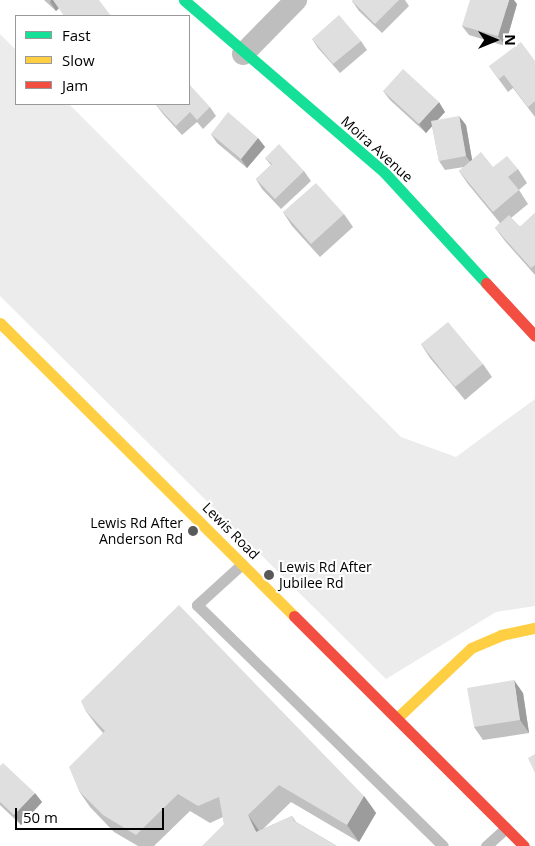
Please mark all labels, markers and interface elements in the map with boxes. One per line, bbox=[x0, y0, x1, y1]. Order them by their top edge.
legend bbox=[15, 15, 190, 105]
north arrow bbox=[470, 15, 520, 65]
text: Fast bbox=[62, 25, 91, 45]
text: N bbox=[501, 34, 520, 46]
text: Slow bbox=[62, 50, 95, 70]
text: Jam bbox=[62, 75, 88, 95]
street label: Moira Avenue bbox=[338, 113, 416, 185]
street label: Lewis Road bbox=[199, 499, 263, 563]
place label: Lewis Rd After Anderson Rd bbox=[90, 515, 183, 548]
marker: Lewis Rd After Anderson Rd bbox=[187, 525, 199, 537]
place label: Lewis Rd After Jubilee Rd bbox=[279, 559, 372, 592]
marker: Lewis Rd After Jubilee Rd bbox=[263, 569, 275, 581]
scale bar bbox=[18, 798, 166, 830]
text: 50 m bbox=[23, 807, 58, 827]

